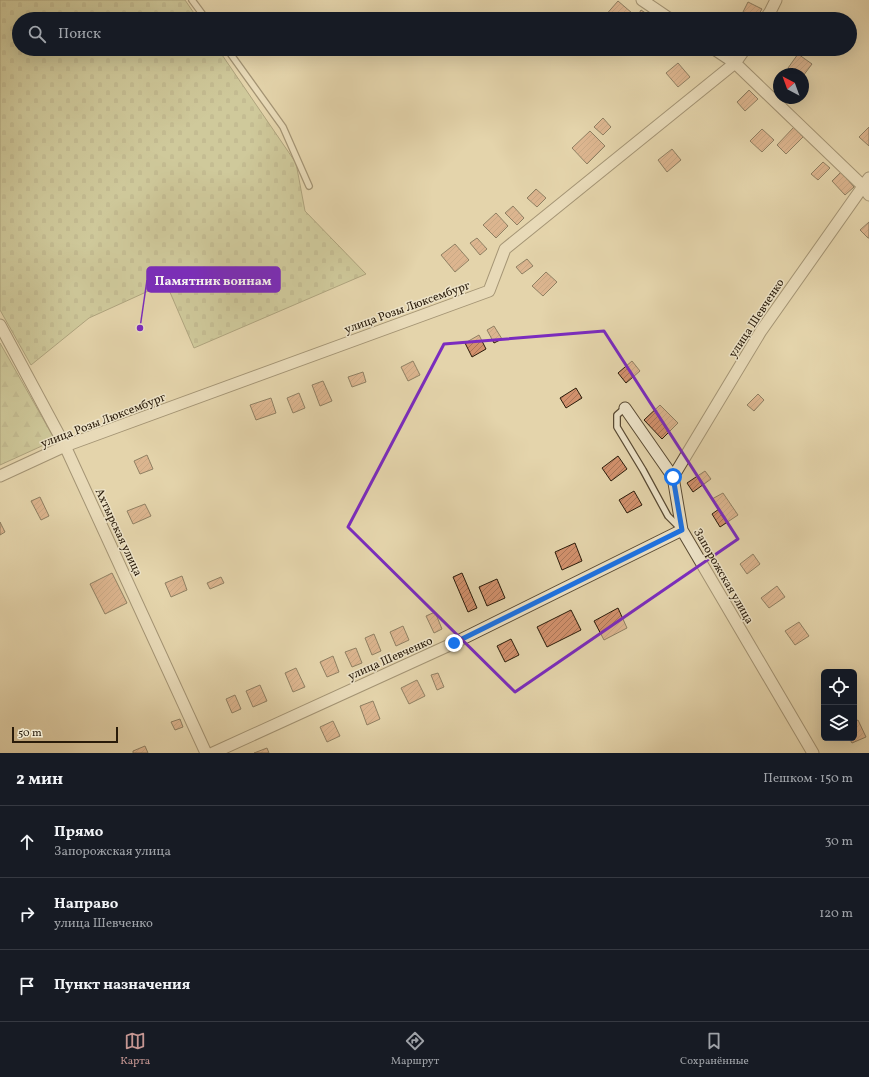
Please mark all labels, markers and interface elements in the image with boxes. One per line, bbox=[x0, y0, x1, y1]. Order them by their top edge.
search box bbox=[12, 12, 857, 56]
icon: search bbox=[26, 23, 48, 45]
text: Поиск bbox=[58, 24, 101, 45]
north arrow bbox=[773, 68, 809, 104]
callout: Памятник воинам bbox=[147, 267, 280, 292]
text: Памятник воинам bbox=[154, 273, 272, 291]
street label: улица Шевченко bbox=[725, 276, 788, 361]
street label: улица Розы Люксембург bbox=[342, 278, 473, 338]
street label: улица Розы Люксембург bbox=[39, 389, 169, 452]
route start bbox=[664, 468, 682, 486]
street label: Ахтырская улица bbox=[91, 486, 146, 579]
street label: Запорожская улица bbox=[689, 526, 757, 627]
street label: улица Шевченко bbox=[345, 633, 435, 685]
route end bbox=[445, 634, 463, 652]
map controls bbox=[821, 669, 857, 741]
button: locate bbox=[821, 669, 857, 705]
button: layers bbox=[821, 705, 857, 741]
scale bar bbox=[12, 725, 118, 744]
text: 50 m bbox=[18, 726, 42, 741]
text: 2 мин bbox=[16, 768, 63, 791]
text: Пешком · 150 m bbox=[763, 770, 853, 788]
text: Прямо bbox=[54, 822, 103, 843]
icon: ahead bbox=[16, 831, 38, 853]
text: 30 m bbox=[825, 833, 853, 851]
text: Запорожская улица bbox=[54, 843, 171, 861]
text: Направо bbox=[54, 894, 118, 915]
icon: right bbox=[16, 903, 38, 925]
text: 120 m bbox=[819, 905, 853, 923]
text: улица Шевченко bbox=[54, 915, 153, 933]
icon: arrive bbox=[16, 975, 38, 997]
text: Пункт назначения bbox=[54, 975, 190, 996]
tab: Карта bbox=[120, 1030, 150, 1069]
tab: Маршрут bbox=[391, 1030, 439, 1069]
tab: Сохранённые bbox=[680, 1030, 749, 1069]

